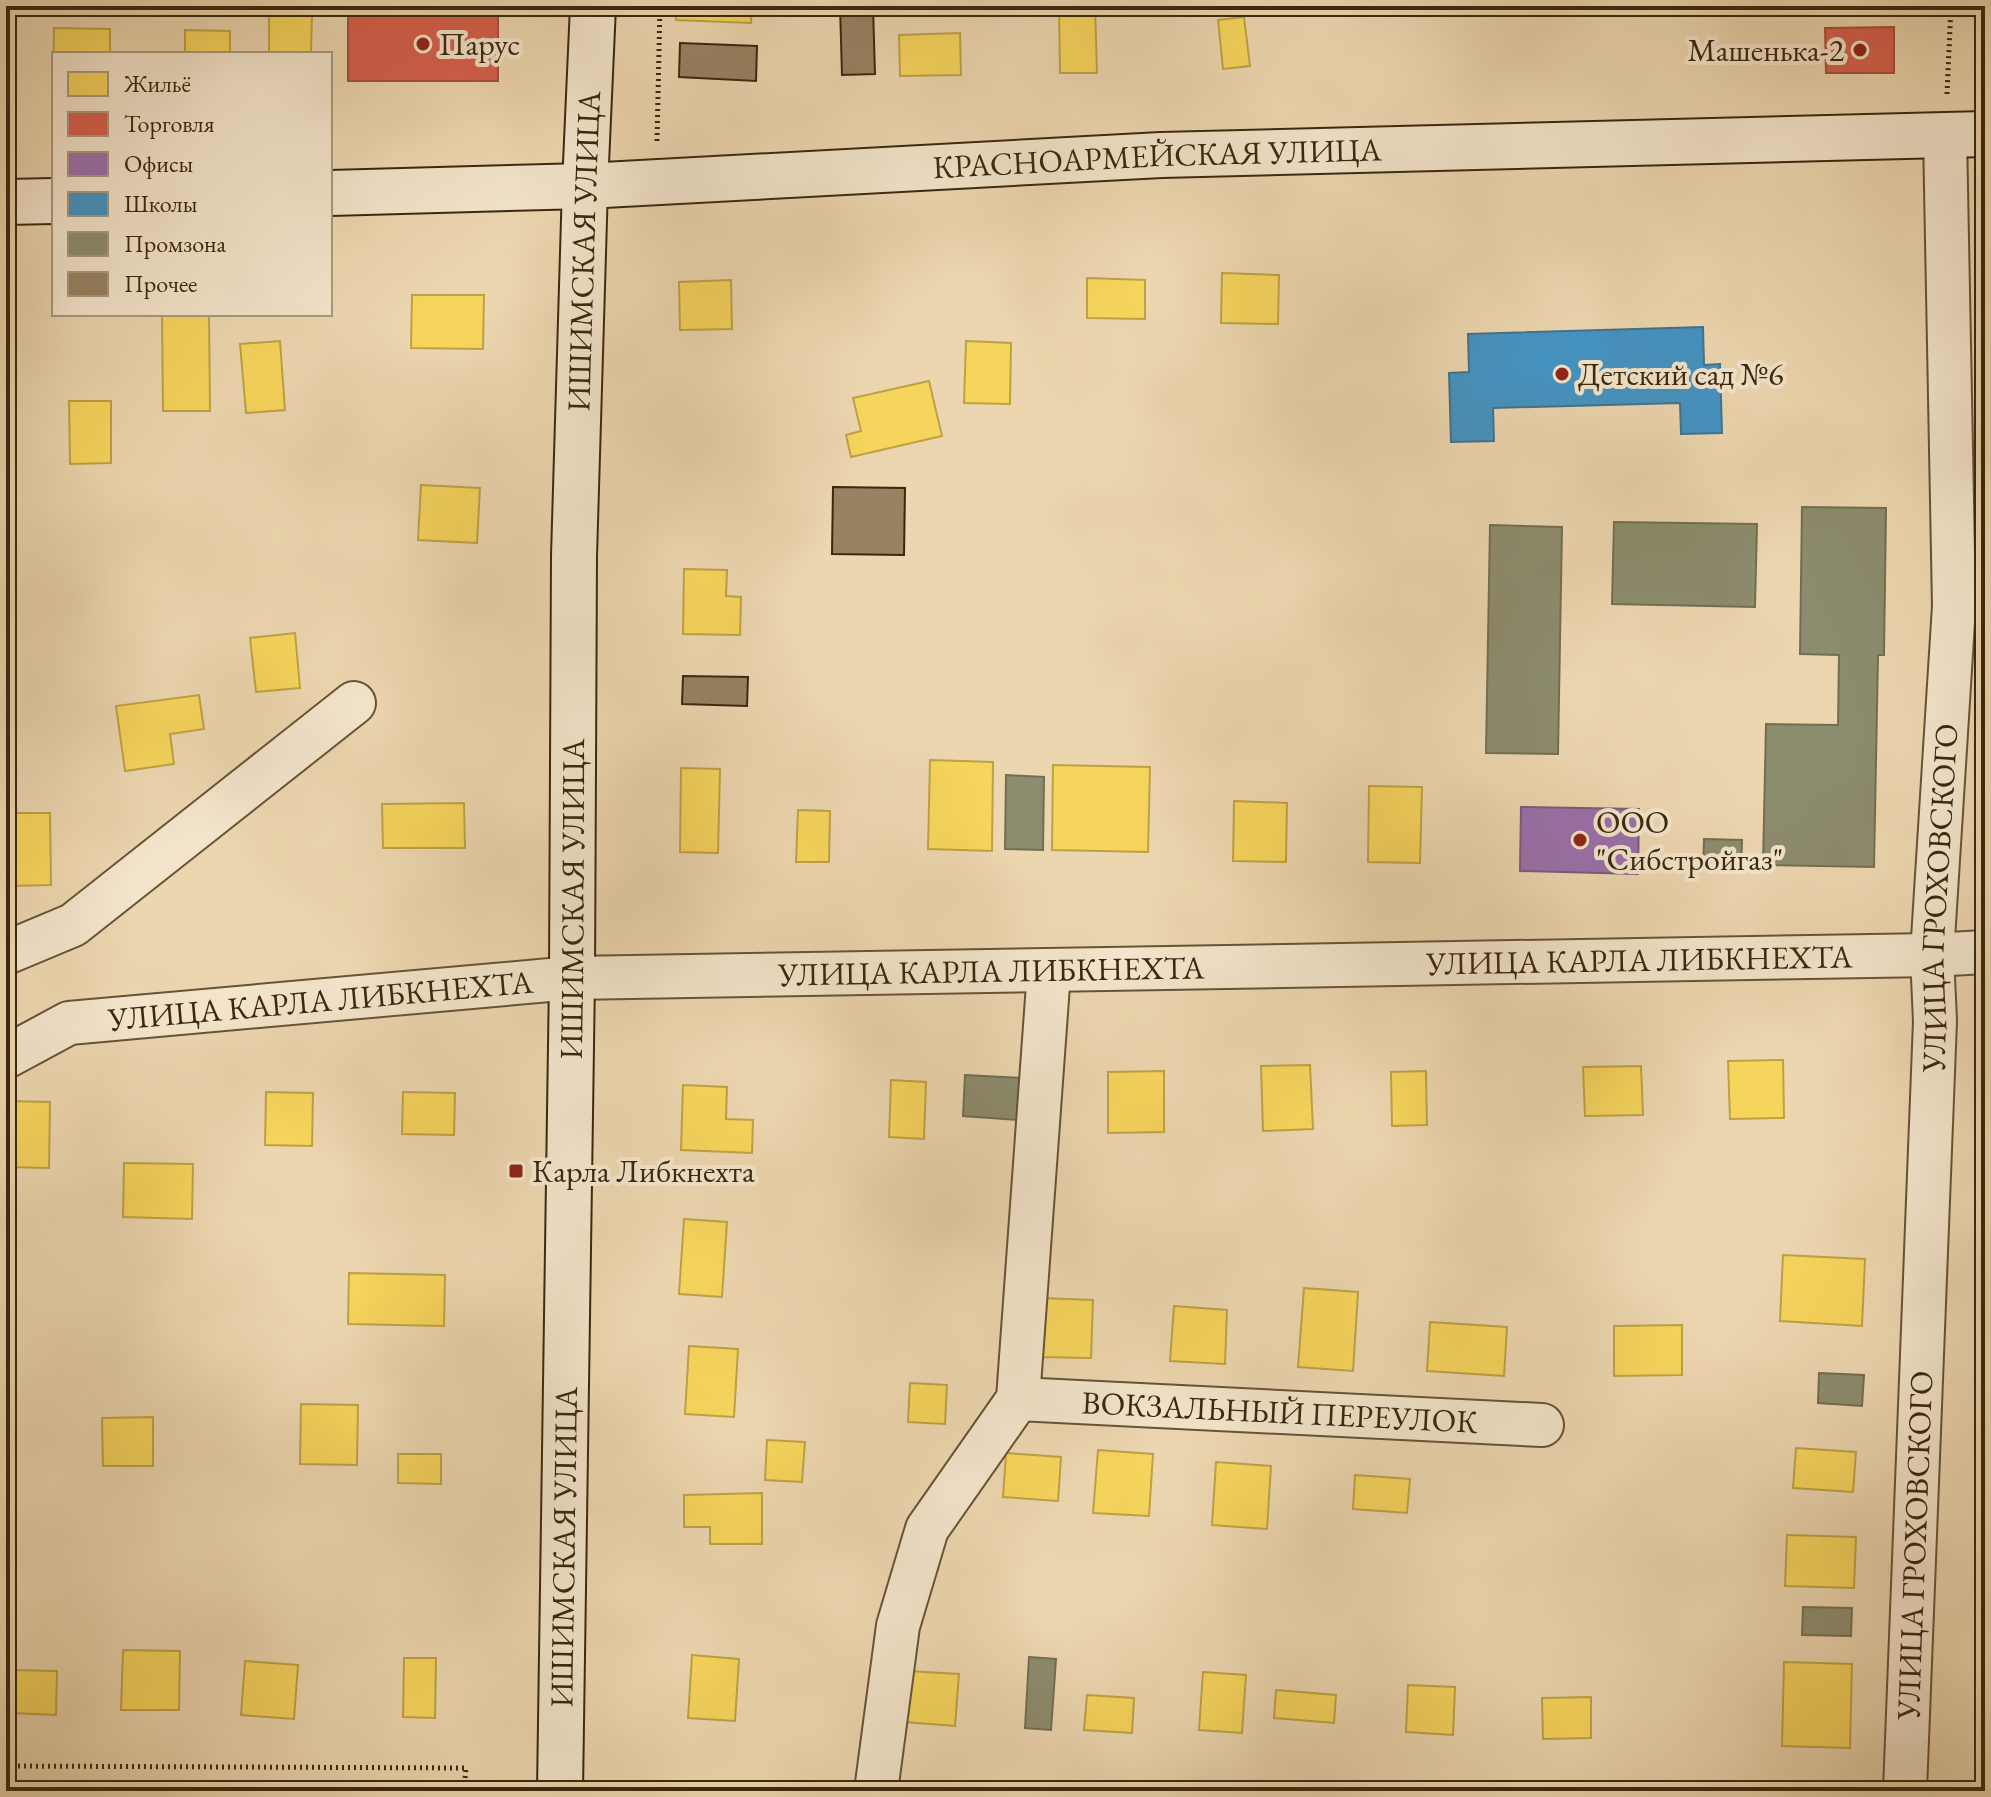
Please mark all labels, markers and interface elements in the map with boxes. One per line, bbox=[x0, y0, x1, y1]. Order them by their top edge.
place label: Парус bbox=[439, 23, 520, 65]
place label: Машенька-2 bbox=[1688, 29, 1845, 71]
marker: Парус bbox=[414, 35, 432, 53]
marker: Машенька-2 bbox=[1851, 41, 1869, 59]
legend bbox=[52, 52, 332, 316]
text: Жильё bbox=[123, 68, 191, 99]
street label: ИШИМСКАЯ УЛИЦА bbox=[557, 89, 610, 412]
text: Торговля bbox=[124, 108, 215, 139]
street label: КРАСНОАРМЕЙСКАЯ УЛИЦА bbox=[932, 128, 1383, 188]
text: Офисы bbox=[124, 148, 193, 179]
text: Школы bbox=[124, 188, 198, 219]
text: Промзона bbox=[124, 228, 227, 259]
text: Прочее bbox=[124, 268, 197, 299]
place label: Детский сад №6 bbox=[1578, 353, 1784, 395]
marker: Детский сад №6 bbox=[1553, 365, 1571, 383]
street label: УЛИЦА ГРОХОВСКОГО bbox=[1911, 722, 1968, 1074]
street label: ИШИМСКАЯ УЛИЦА bbox=[550, 738, 594, 1060]
place label: ООО "Сибстройгаз" bbox=[1596, 801, 1783, 880]
marker: ООО "Сибстройгаз" bbox=[1571, 831, 1589, 849]
street label: УЛИЦА КАРЛА ЛИБКНЕХТА bbox=[1425, 935, 1854, 985]
street label: УЛИЦА КАРЛА ЛИБКНЕХТА bbox=[777, 946, 1206, 996]
street label: УЛИЦА КАРЛА ЛИБКНЕХТА bbox=[105, 961, 535, 1041]
place label: Карла Либкнехта bbox=[532, 1150, 755, 1192]
marker: Карла Либкнехта bbox=[507, 1162, 525, 1180]
street label: УЛИЦА ГРОХОВСКОГО bbox=[1887, 1370, 1942, 1722]
street label: ВОКЗАЛЬНЫЙ ПЕРЕУЛОК bbox=[1081, 1381, 1479, 1443]
street label: ИШИМСКАЯ УЛИЦА bbox=[540, 1385, 587, 1708]

